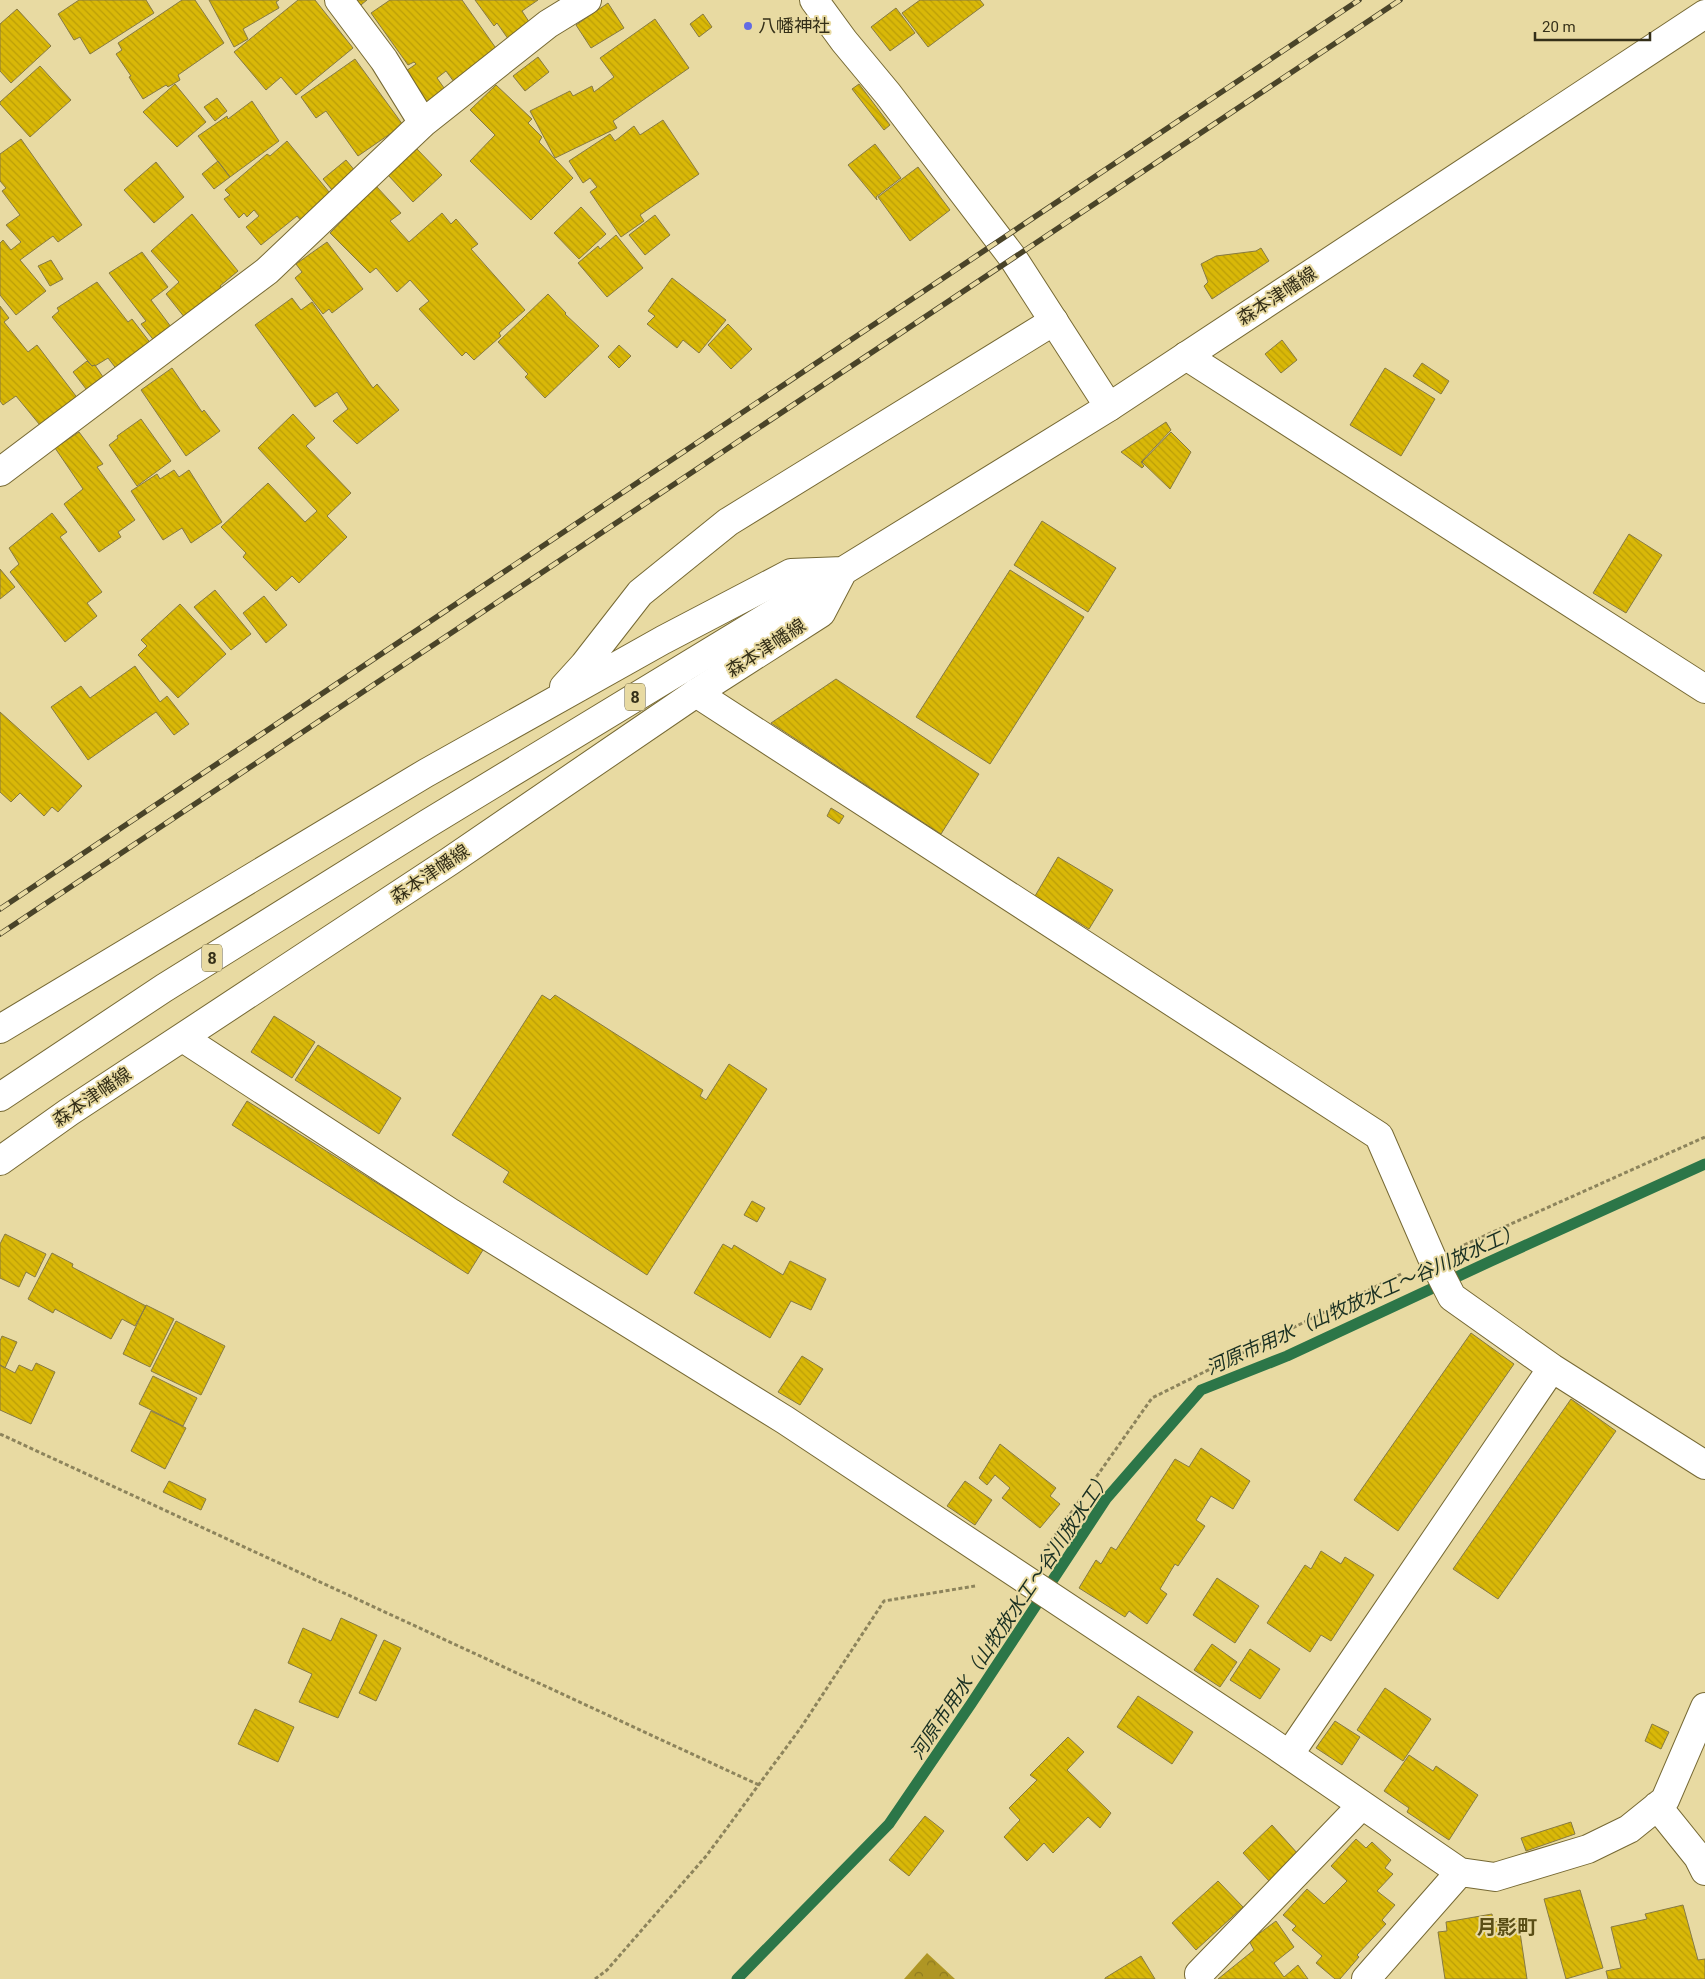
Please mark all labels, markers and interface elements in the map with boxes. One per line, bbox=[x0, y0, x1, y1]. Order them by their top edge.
scale bar bbox=[1535, 10, 1650, 42]
place label: 八幡神社 bbox=[758, 15, 830, 36]
text: 20 m bbox=[1542, 18, 1576, 36]
marker: 八幡神社 bbox=[742, 20, 754, 32]
street label: 森本津幡線 bbox=[1233, 262, 1320, 329]
street label: 森本津幡線 bbox=[722, 614, 809, 681]
road number: 8 bbox=[625, 684, 645, 710]
street label: 森本津幡線 bbox=[387, 840, 473, 907]
road number: 8 bbox=[202, 944, 222, 971]
street label: 森本津幡線 bbox=[49, 1063, 135, 1130]
water label: 河原市用水（山牧放水工～谷川放水工） bbox=[1202, 1219, 1524, 1380]
water label: 河原市用水（山牧放水工～谷川放水工） bbox=[905, 1467, 1116, 1763]
district label: 月影町 bbox=[1477, 1915, 1537, 1939]

